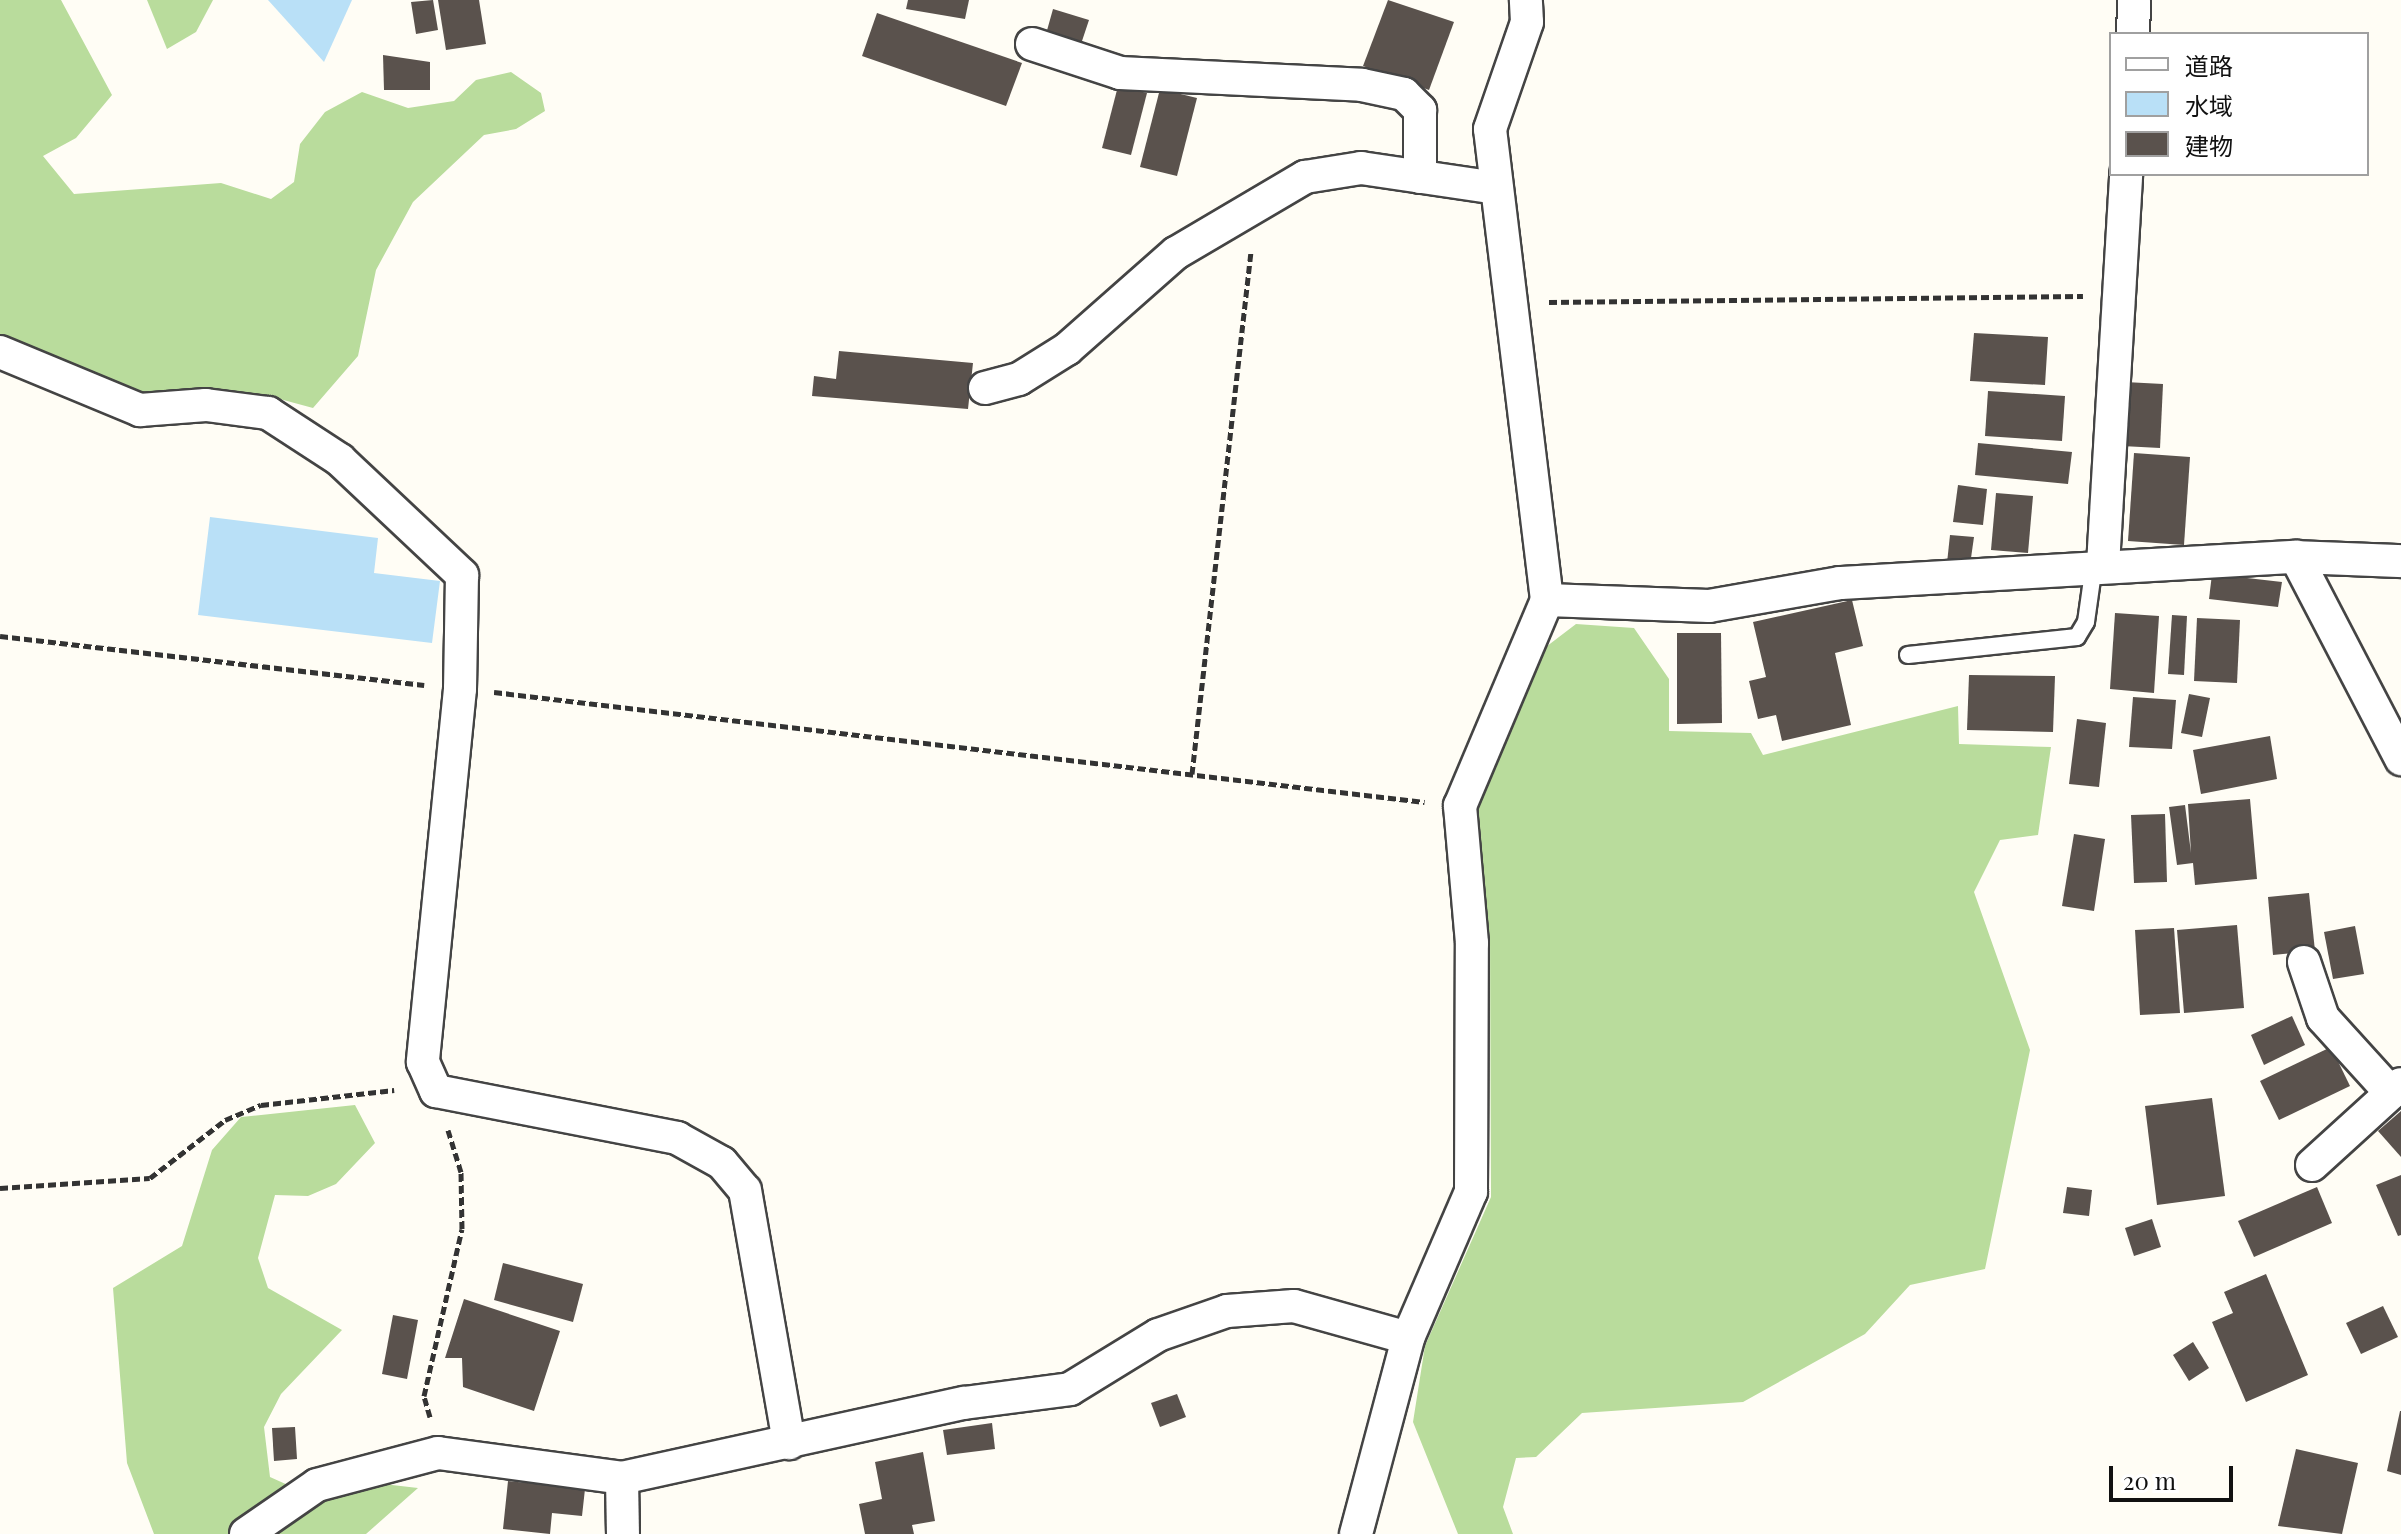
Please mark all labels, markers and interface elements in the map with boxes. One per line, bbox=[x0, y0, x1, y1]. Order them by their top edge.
legend bbox=[2109, 32, 2369, 176]
text: 道路 bbox=[2185, 49, 2233, 81]
text: 水域 bbox=[2185, 89, 2233, 121]
text: 建物 bbox=[2185, 129, 2233, 161]
scale bar bbox=[2113, 1450, 2237, 1500]
text: 20 m bbox=[2123, 1464, 2176, 1496]

